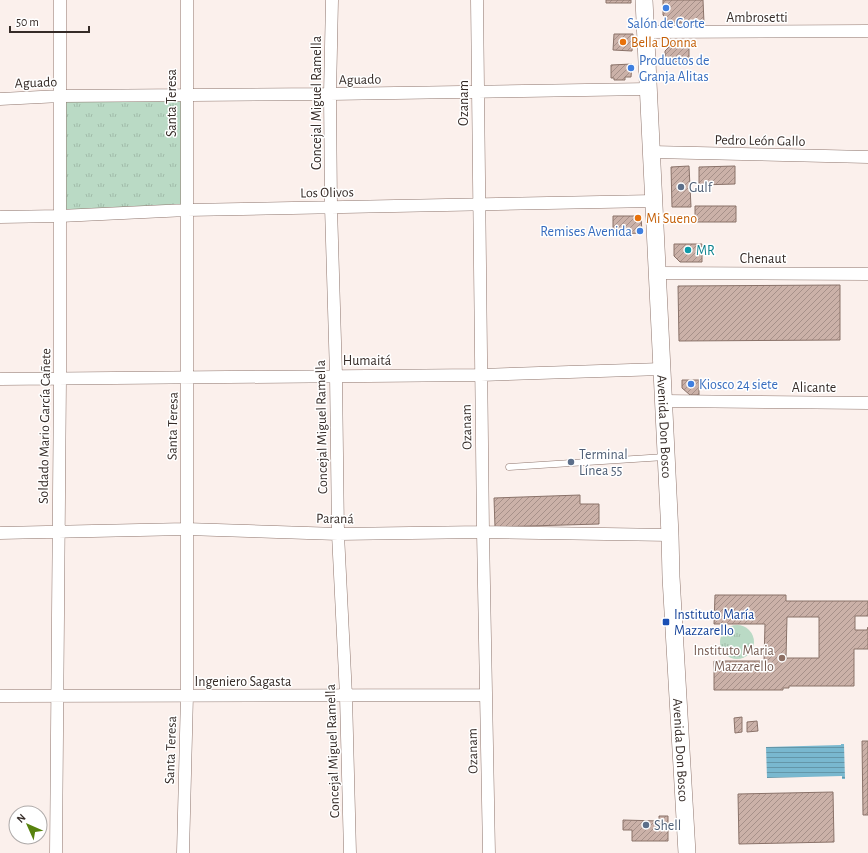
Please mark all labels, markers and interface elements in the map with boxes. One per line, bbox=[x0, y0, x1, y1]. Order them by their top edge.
marker: Salón de Corte bbox=[661, 3, 671, 13]
scale bar bbox=[10, 8, 89, 34]
street label: Ambrosetti bbox=[726, 11, 788, 25]
text: 50 m bbox=[16, 16, 39, 28]
place label: Salón de Corte bbox=[627, 17, 705, 31]
street label: Concejal Miguel Ramella bbox=[310, 35, 324, 170]
place label: Bella Donna bbox=[631, 36, 698, 50]
marker: Bella Donna bbox=[618, 37, 628, 47]
place label: Productos de Granja Alitas bbox=[639, 54, 710, 84]
marker: Productos de Granja Alitas bbox=[626, 63, 636, 73]
street label: Santa Teresa bbox=[165, 68, 179, 137]
street label: Aguado bbox=[339, 73, 382, 87]
street label: Aguado bbox=[14, 75, 58, 91]
street label: Ozanam bbox=[457, 80, 471, 126]
street label: Pedro León Gallo bbox=[714, 133, 806, 149]
place label: Gulf bbox=[689, 181, 713, 195]
marker: Gulf bbox=[676, 182, 686, 192]
street label: Los Olivos bbox=[300, 186, 354, 200]
place label: Mi Sueno bbox=[646, 212, 697, 226]
marker: Mi Sueno bbox=[633, 213, 643, 223]
place label: Remises Avenida bbox=[540, 225, 633, 239]
marker: Remises Avenida bbox=[635, 226, 645, 236]
place label: MR bbox=[696, 244, 715, 258]
marker: MR bbox=[683, 245, 693, 255]
street label: Chenaut bbox=[740, 252, 787, 266]
street label: Soldado Mario García Cañete bbox=[37, 348, 53, 504]
street label: Humaitá bbox=[343, 354, 392, 368]
street label: Concejal Miguel Ramella bbox=[314, 359, 330, 494]
street label: Avenida Don Bosco bbox=[654, 374, 673, 479]
place label: Kiosco 24 siete bbox=[699, 378, 778, 392]
marker: Kiosco 24 siete bbox=[686, 379, 696, 389]
street label: Alicante bbox=[792, 381, 836, 395]
street label: Santa Teresa bbox=[165, 391, 181, 460]
street label: Ozanam bbox=[460, 404, 474, 450]
place label: Terminal Línea 55 bbox=[579, 448, 628, 478]
marker: Terminal Línea 55 bbox=[566, 457, 576, 467]
street label: Paraná bbox=[316, 512, 354, 526]
place label: Instituto María Mazzarello bbox=[674, 608, 755, 638]
marker: Instituto María Mazzarello bbox=[661, 617, 671, 627]
place label: Instituto Maria Mazzarello bbox=[693, 644, 775, 674]
marker: Instituto Maria Mazzarello bbox=[777, 653, 787, 663]
street label: Ingeniero Sagasta bbox=[195, 675, 292, 689]
street label: Concejal Miguel Ramella bbox=[324, 683, 342, 818]
street label: Avenida Don Bosco bbox=[670, 698, 690, 802]
street label: Santa Teresa bbox=[163, 715, 179, 784]
street label: Ozanam bbox=[466, 728, 480, 774]
north arrow bbox=[8, 805, 48, 845]
text: N bbox=[15, 812, 28, 825]
place label: Shell bbox=[654, 819, 681, 833]
marker: Shell bbox=[641, 820, 651, 830]

